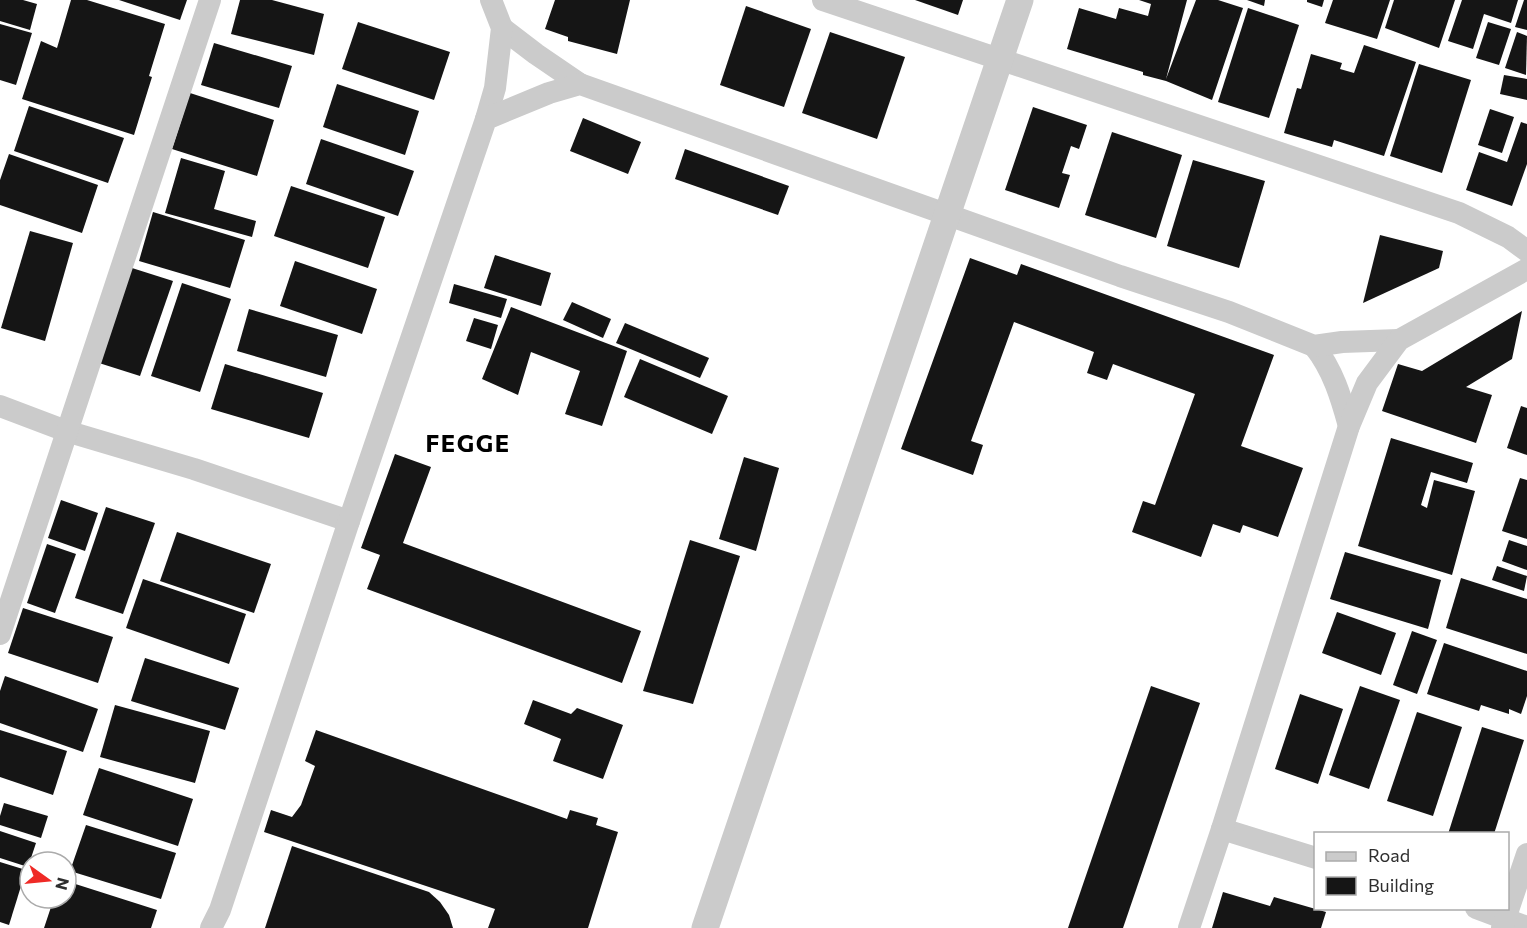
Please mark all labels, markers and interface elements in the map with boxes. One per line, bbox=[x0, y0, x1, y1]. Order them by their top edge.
district label: FEGGE bbox=[426, 428, 510, 457]
legend bbox=[1314, 832, 1509, 910]
text: Road bbox=[1368, 844, 1410, 866]
north arrow bbox=[18, 850, 78, 910]
text: Building bbox=[1368, 874, 1434, 896]
text: N bbox=[52, 876, 74, 892]

